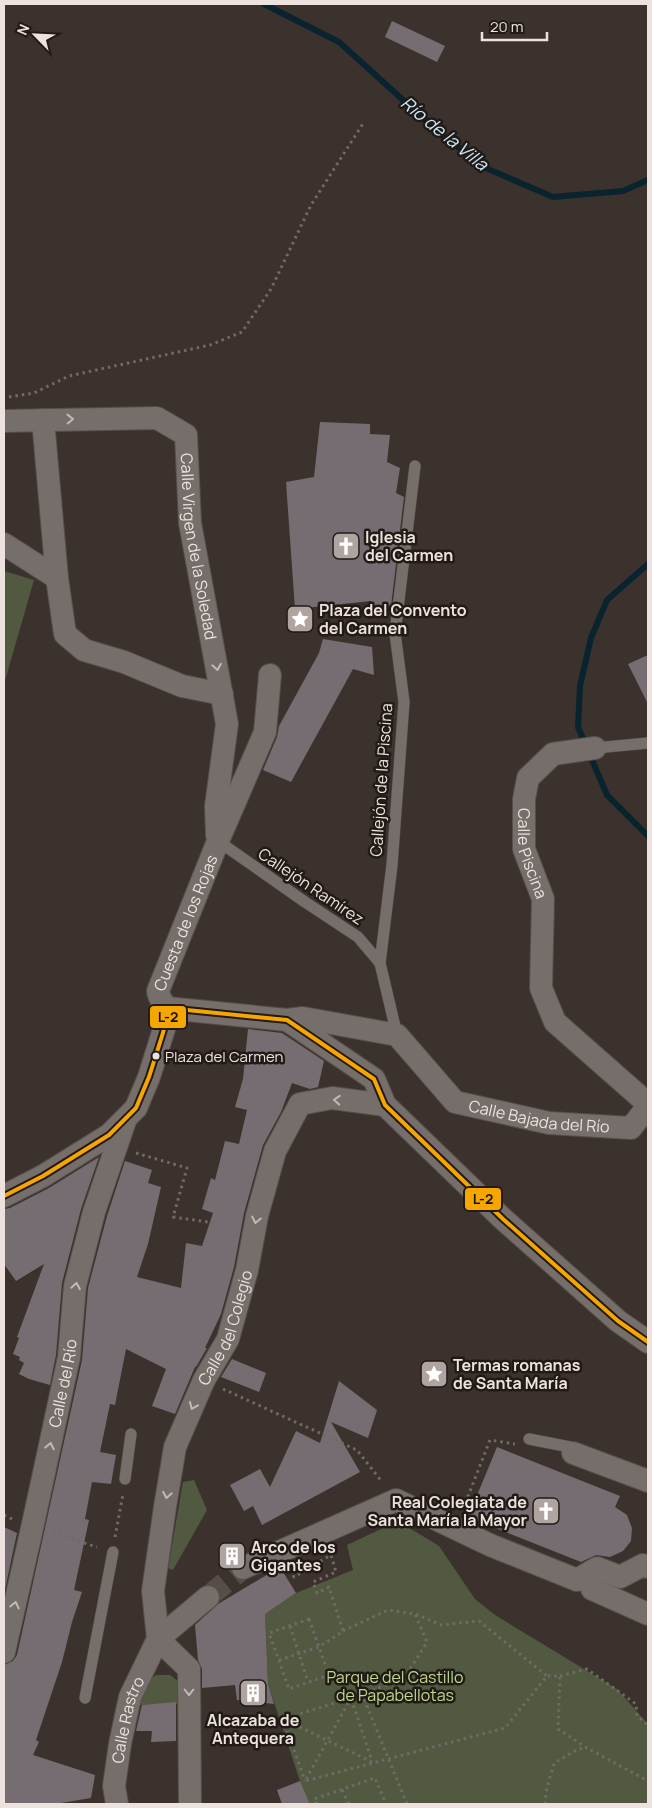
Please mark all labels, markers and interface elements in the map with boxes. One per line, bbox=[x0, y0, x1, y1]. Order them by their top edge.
north arrow bbox=[10, 10, 60, 60]
scale bar bbox=[482, 10, 547, 42]
text: 20 m bbox=[490, 16, 523, 37]
text: N bbox=[12, 21, 33, 38]
water label: Río de la Villa bbox=[396, 90, 494, 176]
one-way arrow bbox=[66, 414, 74, 425]
street label: Calle Virgen de la Soledad bbox=[176, 453, 222, 642]
place label: Iglesia del Carmen bbox=[365, 526, 453, 566]
church icon: Iglesia del Carmen bbox=[331, 531, 361, 561]
place label: Plaza del Convento del Carmen bbox=[319, 599, 467, 639]
place icon: Plaza del Convento del Carmen bbox=[285, 604, 315, 634]
one-way arrow bbox=[211, 663, 221, 672]
street label: Callejón de la Piscina bbox=[365, 703, 397, 857]
street label: Calle Piscina bbox=[513, 808, 553, 902]
street label: Callejón Ramírez bbox=[254, 842, 368, 930]
street label: Cuesta de los Rojas bbox=[148, 851, 222, 994]
line badge: L-2 bbox=[149, 1005, 187, 1029]
text: L-2 bbox=[158, 1007, 178, 1026]
place label: Plaza del Carmen bbox=[165, 1046, 284, 1067]
marker: Plaza del Carmen bbox=[151, 1051, 161, 1061]
one-way arrow bbox=[333, 1094, 341, 1105]
street label: Calle Bajada del Río bbox=[467, 1094, 610, 1138]
line badge: L-2 bbox=[464, 1187, 502, 1211]
text: L-2 bbox=[473, 1189, 493, 1208]
one-way arrow bbox=[252, 1216, 262, 1225]
street label: Calle del Colegio bbox=[192, 1268, 257, 1389]
one-way arrow bbox=[70, 1281, 80, 1290]
street label: Calle del Río bbox=[43, 1338, 81, 1430]
place label: Termas romanas de Santa María bbox=[453, 1354, 581, 1394]
place icon: Termas romanas de Santa María bbox=[419, 1359, 449, 1389]
one-way arrow bbox=[188, 1401, 199, 1410]
one-way arrow bbox=[44, 1442, 55, 1450]
one-way arrow bbox=[162, 1490, 172, 1499]
place label: Real Colegiata de Santa María la Mayor bbox=[368, 1491, 527, 1531]
church icon: Real Colegiata de Santa María la Mayor bbox=[531, 1496, 561, 1526]
place label: Arco de los Gigantes bbox=[251, 1536, 336, 1576]
building icon: Arco de los Gigantes bbox=[217, 1541, 247, 1571]
one-way arrow bbox=[9, 1600, 20, 1609]
park label: Parque del Castillo de Papabellotas bbox=[326, 1666, 464, 1706]
street label: Calle Rastro bbox=[106, 1672, 149, 1765]
building icon: Alcazaba de Antequera bbox=[238, 1678, 268, 1708]
one-way arrow bbox=[184, 1688, 194, 1696]
place label: Alcazaba de Antequera bbox=[207, 1709, 300, 1749]

